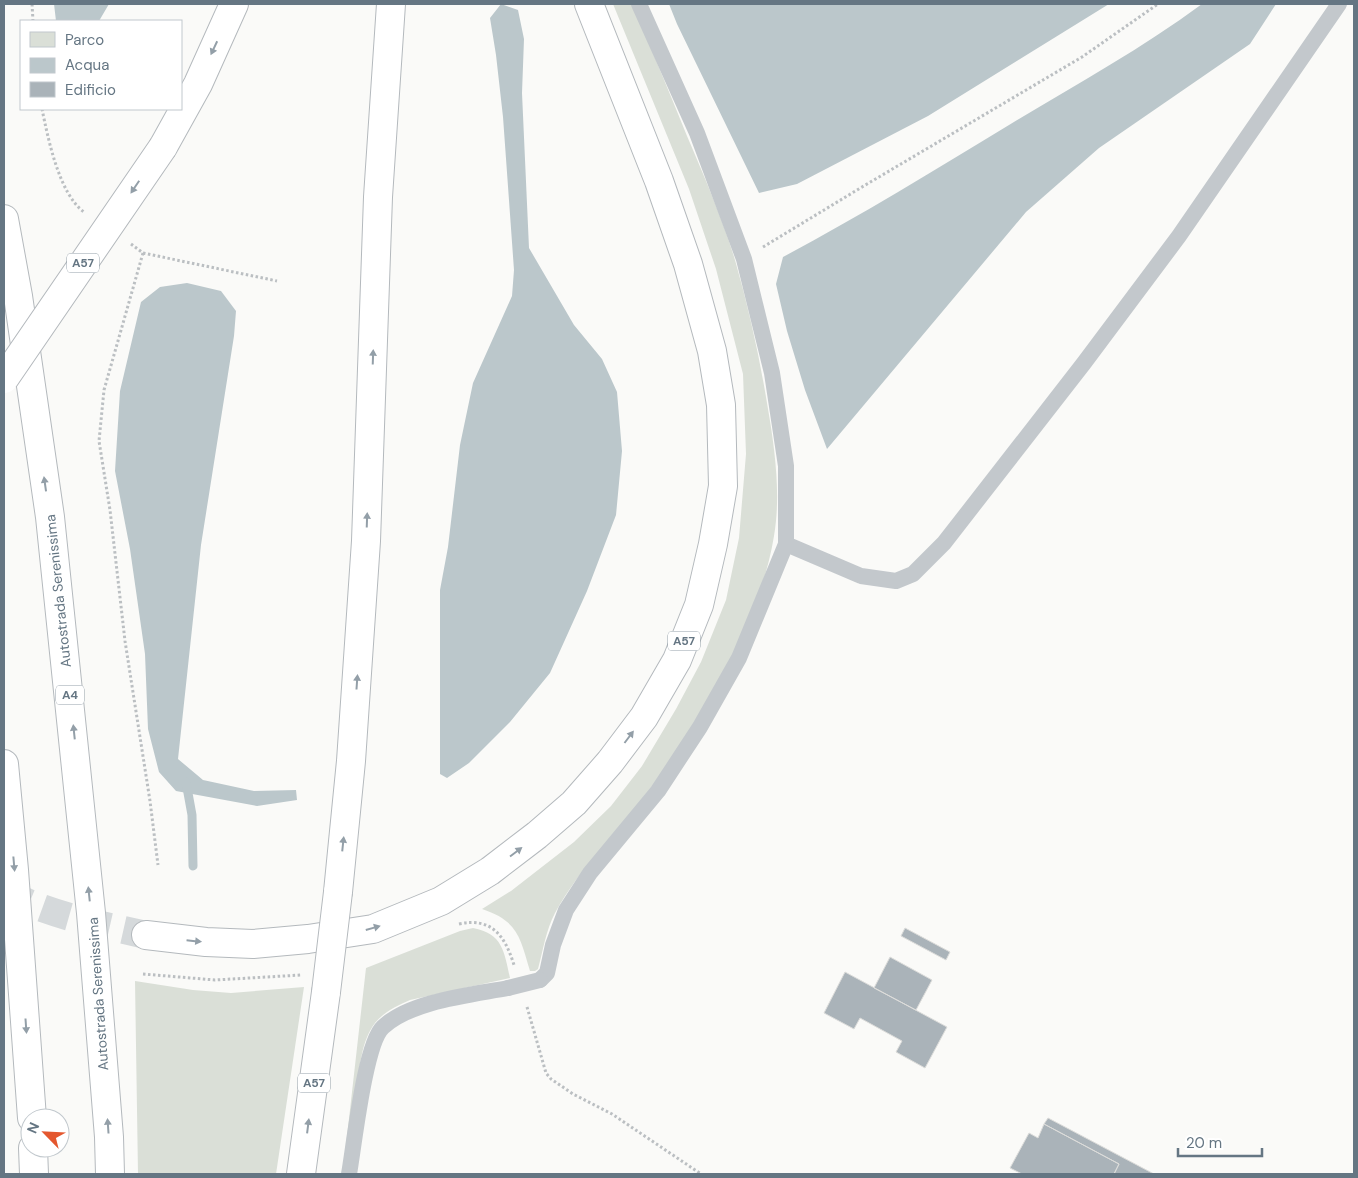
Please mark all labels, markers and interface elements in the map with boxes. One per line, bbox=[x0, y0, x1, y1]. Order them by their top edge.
legend bbox=[20, 20, 182, 110]
text: Parco bbox=[65, 30, 104, 50]
one-way arrow bbox=[210, 41, 218, 55]
text: Acqua bbox=[65, 55, 109, 75]
text: Edificio bbox=[65, 80, 116, 100]
one-way arrow bbox=[130, 180, 140, 194]
road number: A57 bbox=[67, 254, 99, 272]
one-way arrow bbox=[369, 349, 377, 365]
one-way arrow bbox=[41, 475, 49, 491]
one-way arrow bbox=[363, 512, 371, 528]
street label: Autostrada Serenissima bbox=[41, 514, 75, 668]
road number: A57 bbox=[668, 631, 700, 650]
one-way arrow bbox=[353, 674, 361, 690]
road number: A4 bbox=[56, 686, 84, 704]
one-way arrow bbox=[70, 724, 78, 740]
one-way arrow bbox=[624, 731, 635, 744]
one-way arrow bbox=[339, 836, 347, 852]
one-way arrow bbox=[509, 847, 522, 857]
one-way arrow bbox=[10, 857, 18, 873]
one-way arrow bbox=[85, 885, 93, 901]
street label: Autostrada Serenissima bbox=[84, 917, 112, 1071]
one-way arrow bbox=[366, 923, 381, 931]
one-way arrow bbox=[187, 937, 203, 945]
one-way arrow bbox=[22, 1019, 30, 1035]
road number: A57 bbox=[298, 1074, 330, 1092]
north arrow bbox=[20, 1108, 70, 1158]
one-way arrow bbox=[104, 1117, 112, 1133]
one-way arrow bbox=[304, 1118, 312, 1134]
text: N bbox=[23, 1119, 43, 1136]
scale bar bbox=[1178, 1126, 1262, 1158]
text: 20 m bbox=[1186, 1133, 1222, 1153]

